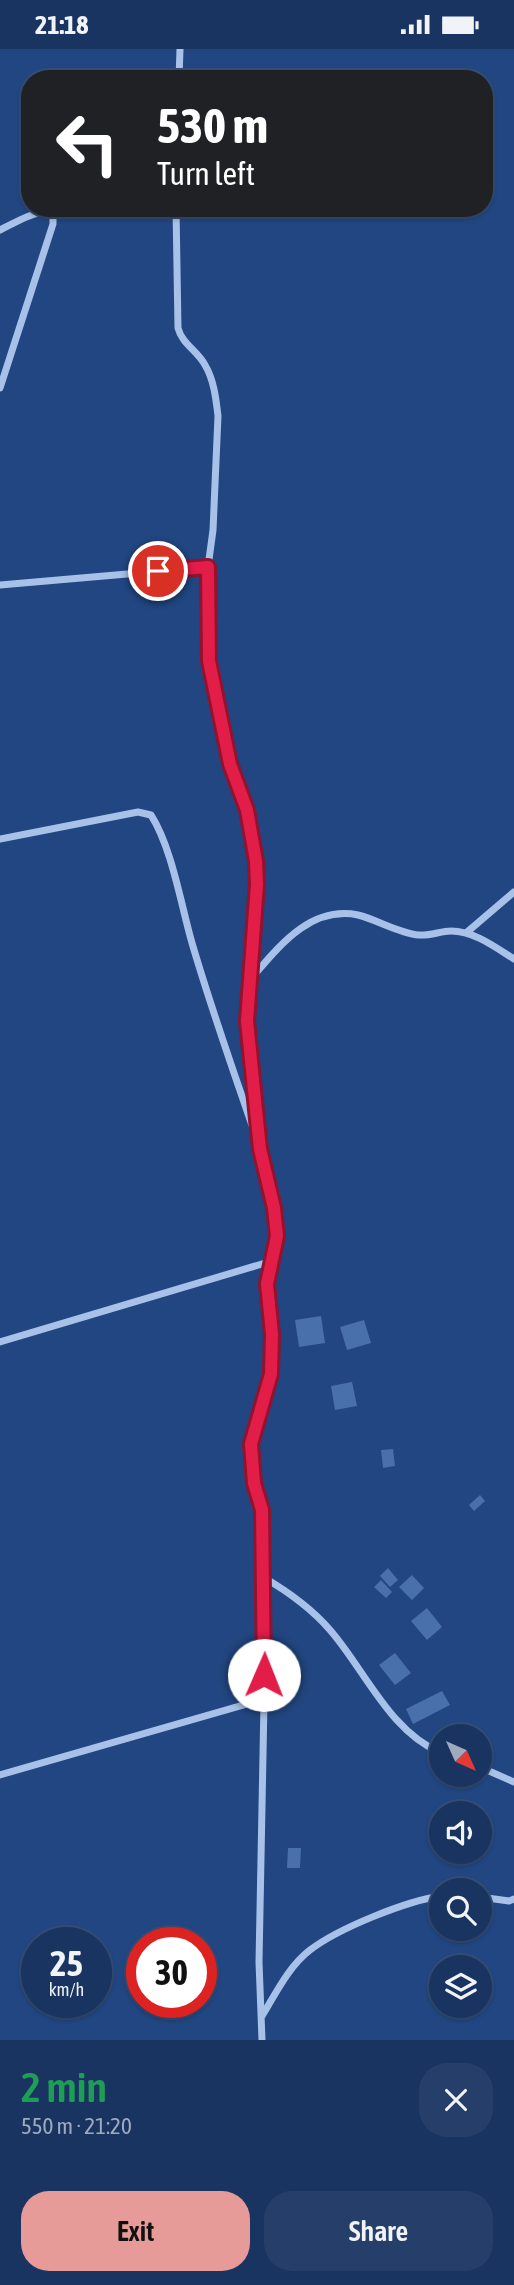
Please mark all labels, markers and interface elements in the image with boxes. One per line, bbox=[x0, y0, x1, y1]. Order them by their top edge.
text: 21:18 bbox=[35, 10, 89, 40]
text: 530 m bbox=[157, 97, 268, 153]
icon: left bbox=[42, 98, 133, 189]
text: Turn left bbox=[157, 155, 255, 192]
pin bbox=[128, 541, 188, 601]
icon: arrive bbox=[139, 552, 177, 590]
position arrow bbox=[227, 1638, 301, 1712]
north arrow bbox=[429, 1724, 492, 1787]
map controls bbox=[429, 1724, 492, 2018]
button: sound bbox=[429, 1801, 492, 1864]
button: search bbox=[429, 1878, 492, 1941]
speed limit sign: 30 bbox=[126, 1927, 217, 2018]
text: 25 bbox=[50, 1943, 83, 1983]
button: layers bbox=[429, 1955, 492, 2018]
text: km/h bbox=[49, 1979, 84, 2000]
text: 2 min bbox=[21, 2063, 107, 2111]
button: close bbox=[419, 2063, 493, 2137]
text: 550 m · 21:20 bbox=[21, 2113, 132, 2139]
button: Exit bbox=[21, 2191, 250, 2271]
button: Share bbox=[264, 2191, 493, 2271]

